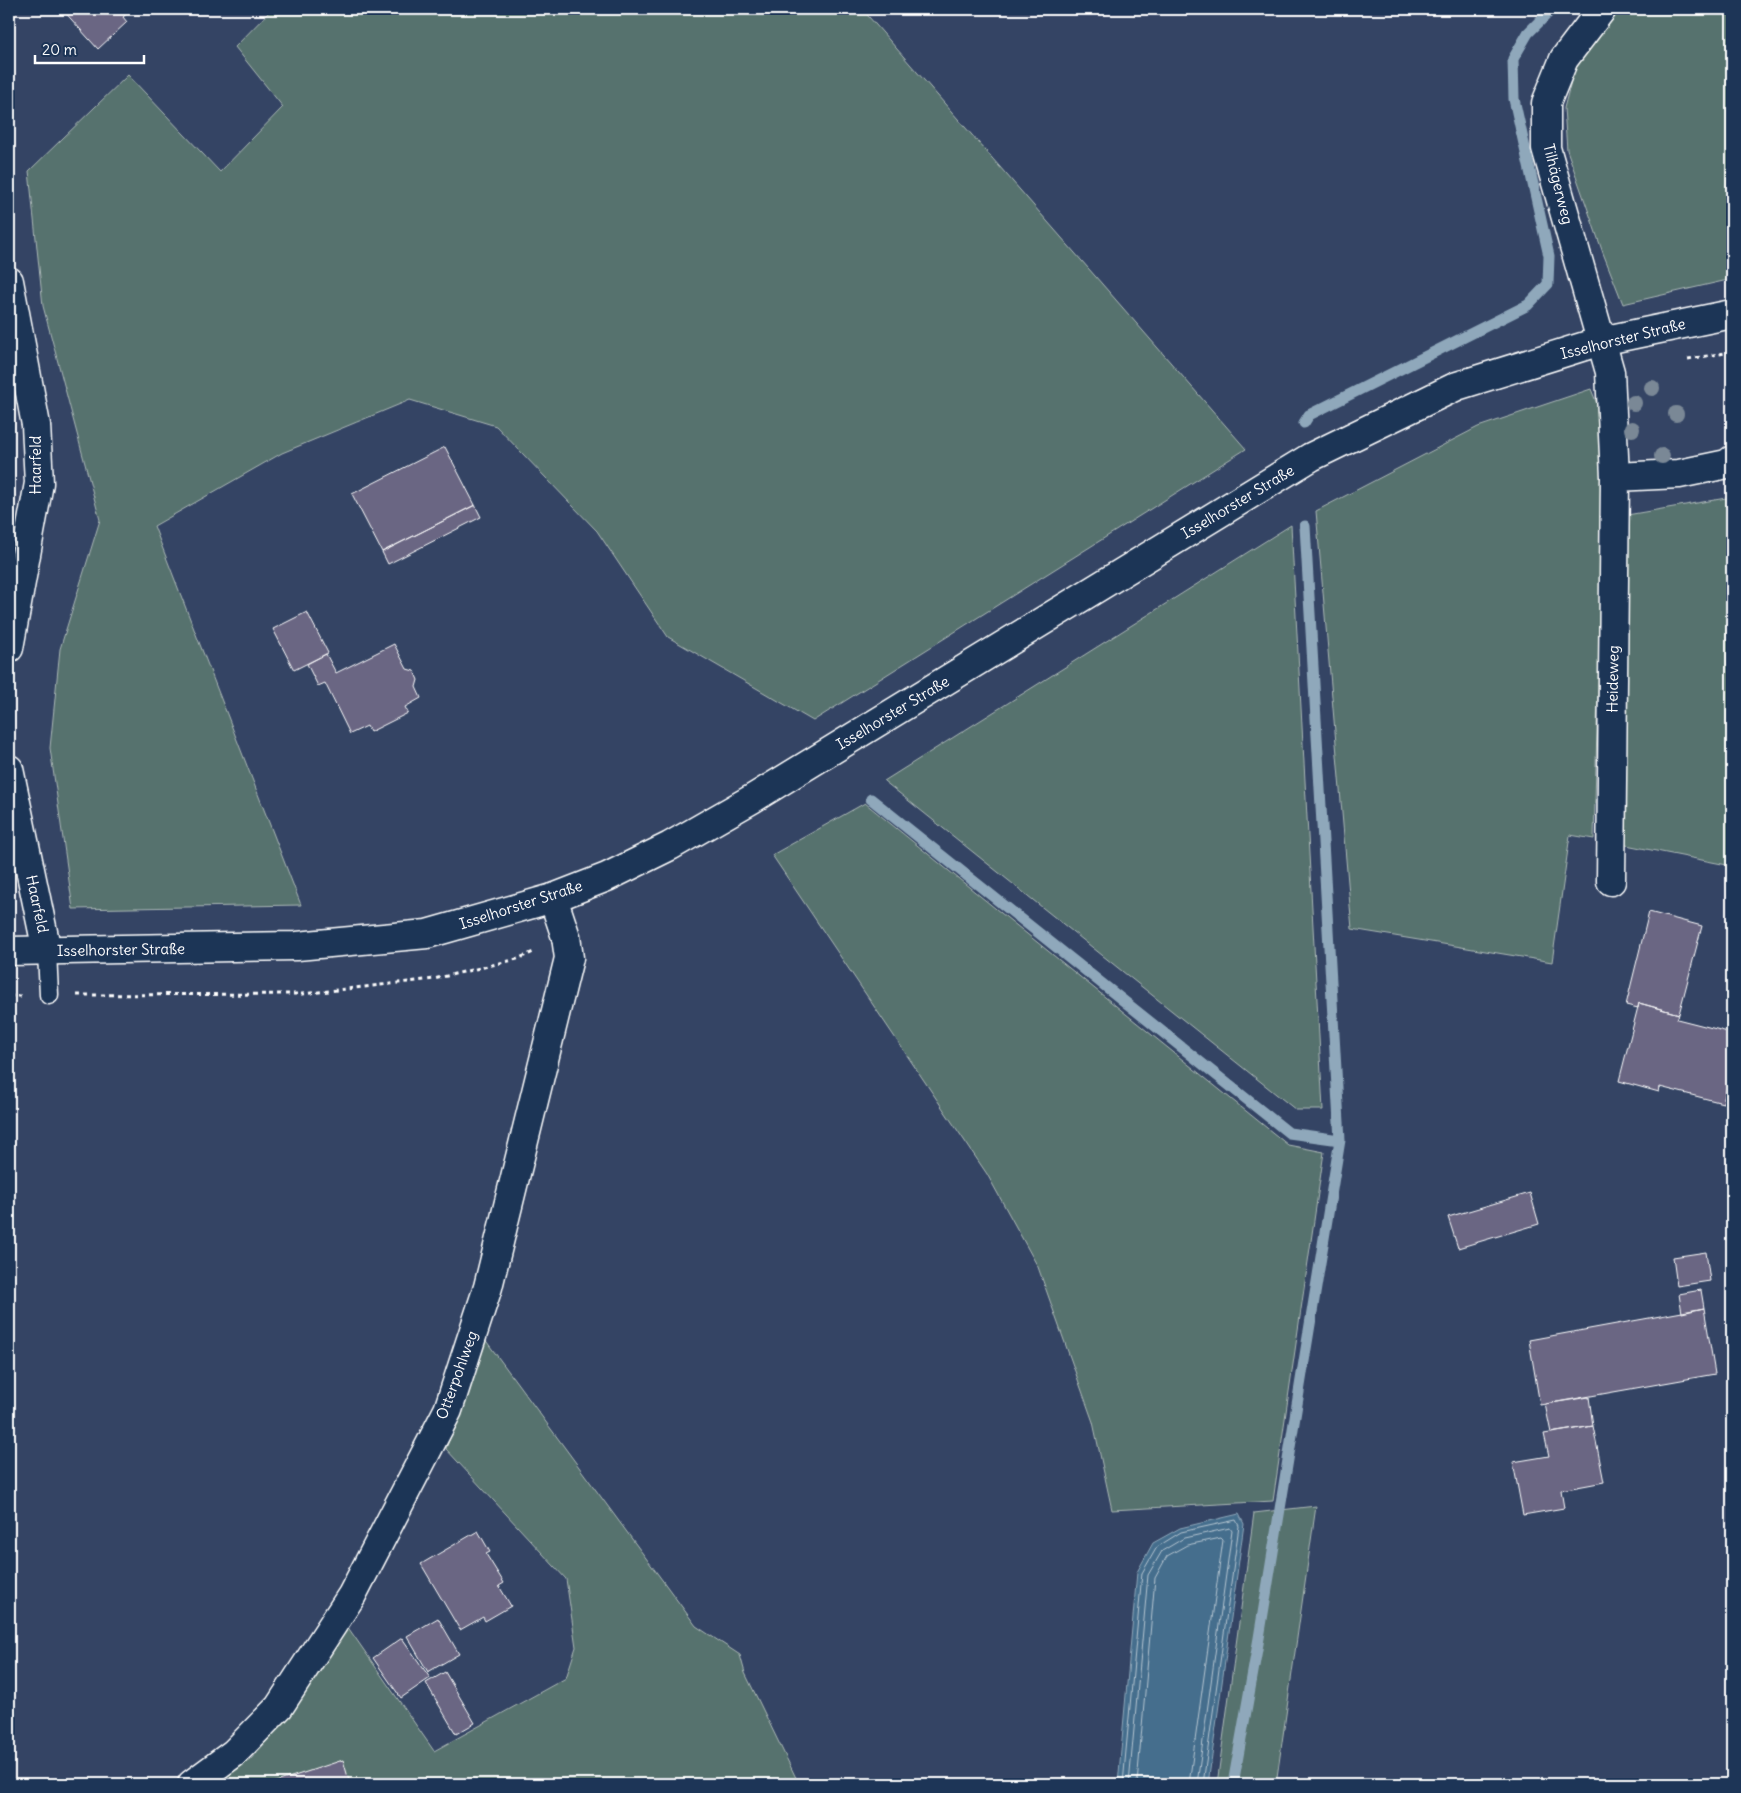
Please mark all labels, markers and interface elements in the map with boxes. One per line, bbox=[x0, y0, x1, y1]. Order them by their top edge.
scale bar bbox=[35, 32, 144, 64]
text: 20 m bbox=[42, 40, 77, 59]
street label: Tilhägerweg bbox=[1539, 142, 1578, 226]
street label: Isselhorster Straße bbox=[1558, 314, 1687, 363]
street label: Haarfeld bbox=[26, 435, 45, 494]
street label: Isselhorster Straße bbox=[1178, 460, 1298, 543]
street label: Heideweg bbox=[1602, 645, 1623, 713]
street label: Isselhorster Straße bbox=[833, 671, 953, 754]
street label: Haarfeld bbox=[22, 873, 53, 935]
street label: Isselhorster Straße bbox=[457, 876, 585, 933]
street label: Isselhorster Straße bbox=[57, 939, 185, 960]
street label: Otterpohlweg bbox=[432, 1328, 481, 1422]

